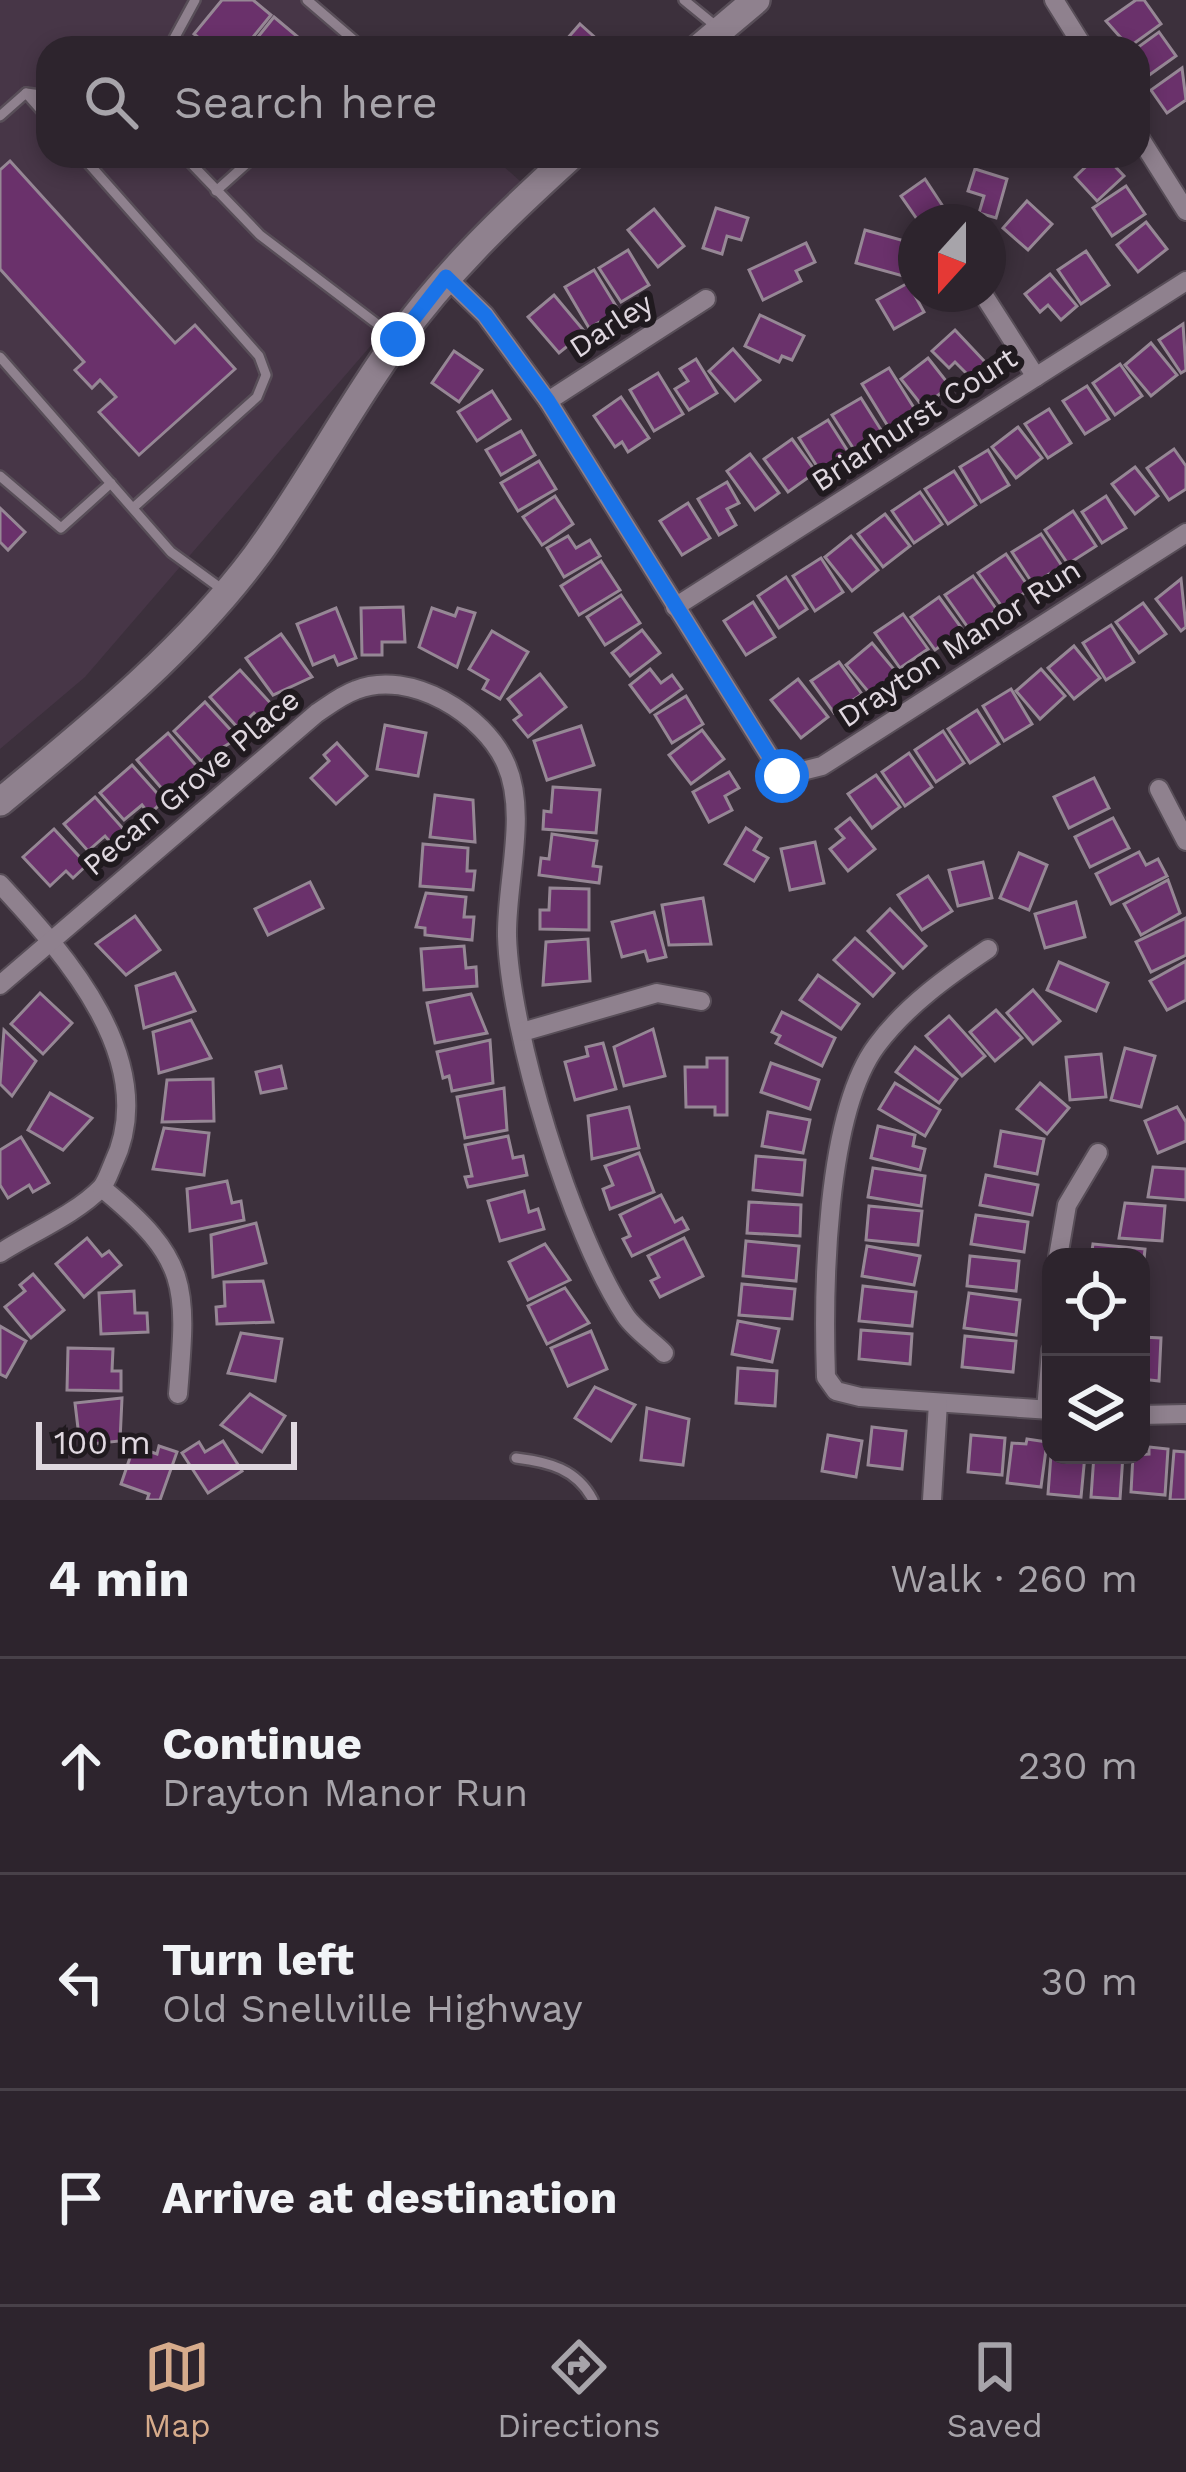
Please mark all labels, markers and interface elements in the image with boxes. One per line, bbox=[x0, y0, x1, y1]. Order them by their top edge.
search box bbox=[36, 36, 1150, 168]
icon: search bbox=[78, 69, 144, 135]
text: Search here bbox=[174, 76, 438, 129]
north arrow bbox=[898, 204, 1006, 312]
street label: Darley bbox=[563, 285, 660, 365]
route end bbox=[371, 312, 425, 366]
street label: Briarhurst Court bbox=[805, 339, 1023, 498]
street label: Drayton Manor Run bbox=[831, 552, 1087, 734]
street label: Pecan Grove Place bbox=[76, 681, 306, 883]
route start bbox=[755, 749, 809, 803]
map controls bbox=[1042, 1248, 1150, 1464]
button: locate bbox=[1042, 1248, 1150, 1356]
button: layers bbox=[1042, 1356, 1150, 1464]
scale bar bbox=[36, 1416, 297, 1469]
text: 100 m bbox=[54, 1423, 151, 1462]
text: 4 min bbox=[48, 1549, 190, 1608]
text: Walk · 260 m bbox=[890, 1556, 1138, 1601]
text: Continue bbox=[162, 1717, 362, 1770]
icon: ahead bbox=[48, 1733, 114, 1799]
text: 230 m bbox=[1018, 1743, 1138, 1788]
text: Drayton Manor Run bbox=[162, 1770, 528, 1815]
text: Turn left bbox=[162, 1933, 354, 1986]
icon: left bbox=[48, 1949, 114, 2015]
text: 30 m bbox=[1041, 1959, 1138, 2004]
text: Old Snellville Highway bbox=[162, 1986, 583, 2031]
icon: arrive bbox=[48, 2165, 114, 2231]
text: Arrive at destination bbox=[162, 2171, 617, 2224]
tab: Map bbox=[143, 2334, 211, 2445]
tab: Directions bbox=[497, 2334, 660, 2445]
tab: Saved bbox=[947, 2334, 1043, 2445]

